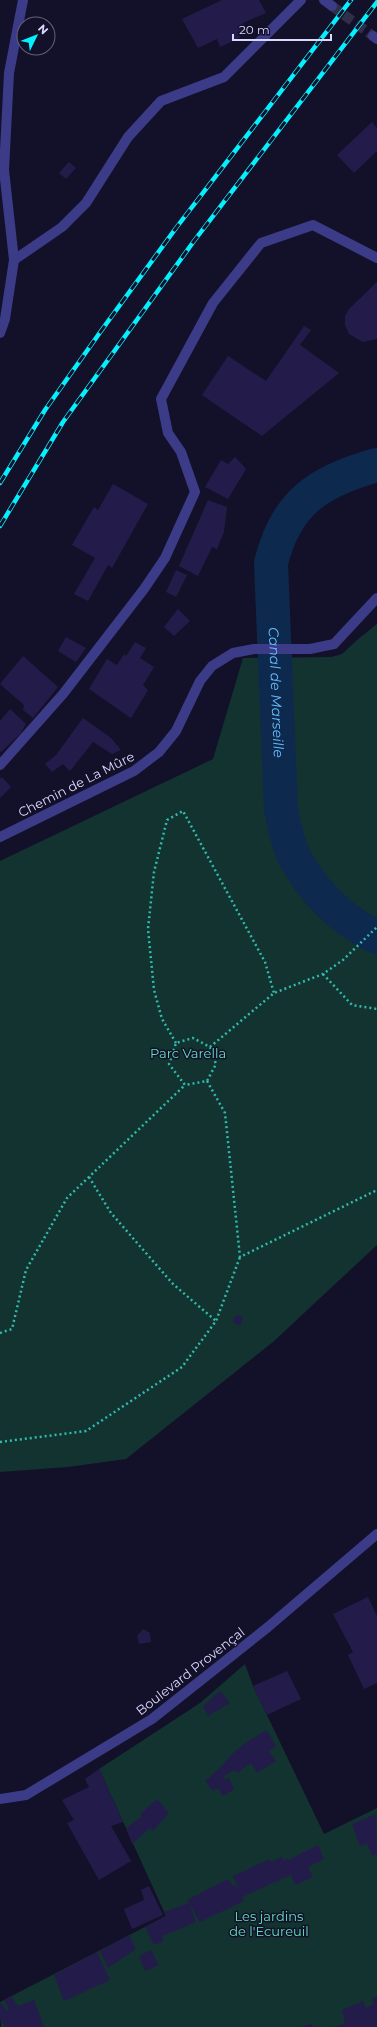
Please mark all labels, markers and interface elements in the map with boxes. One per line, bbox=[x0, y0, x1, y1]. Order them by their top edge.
north arrow bbox=[16, 16, 56, 56]
scale bar bbox=[233, 16, 331, 42]
text: N bbox=[35, 21, 51, 37]
text: 20 m bbox=[239, 22, 270, 37]
water label: Canal de Marseille bbox=[265, 627, 288, 758]
street label: Chemin de La Mûre bbox=[15, 748, 137, 820]
park label: Parc Varella bbox=[150, 1045, 226, 1061]
street label: Boulevard Provençal bbox=[132, 1624, 248, 1718]
park label: Les jardins de l'Ecureuil bbox=[229, 1908, 309, 1939]

